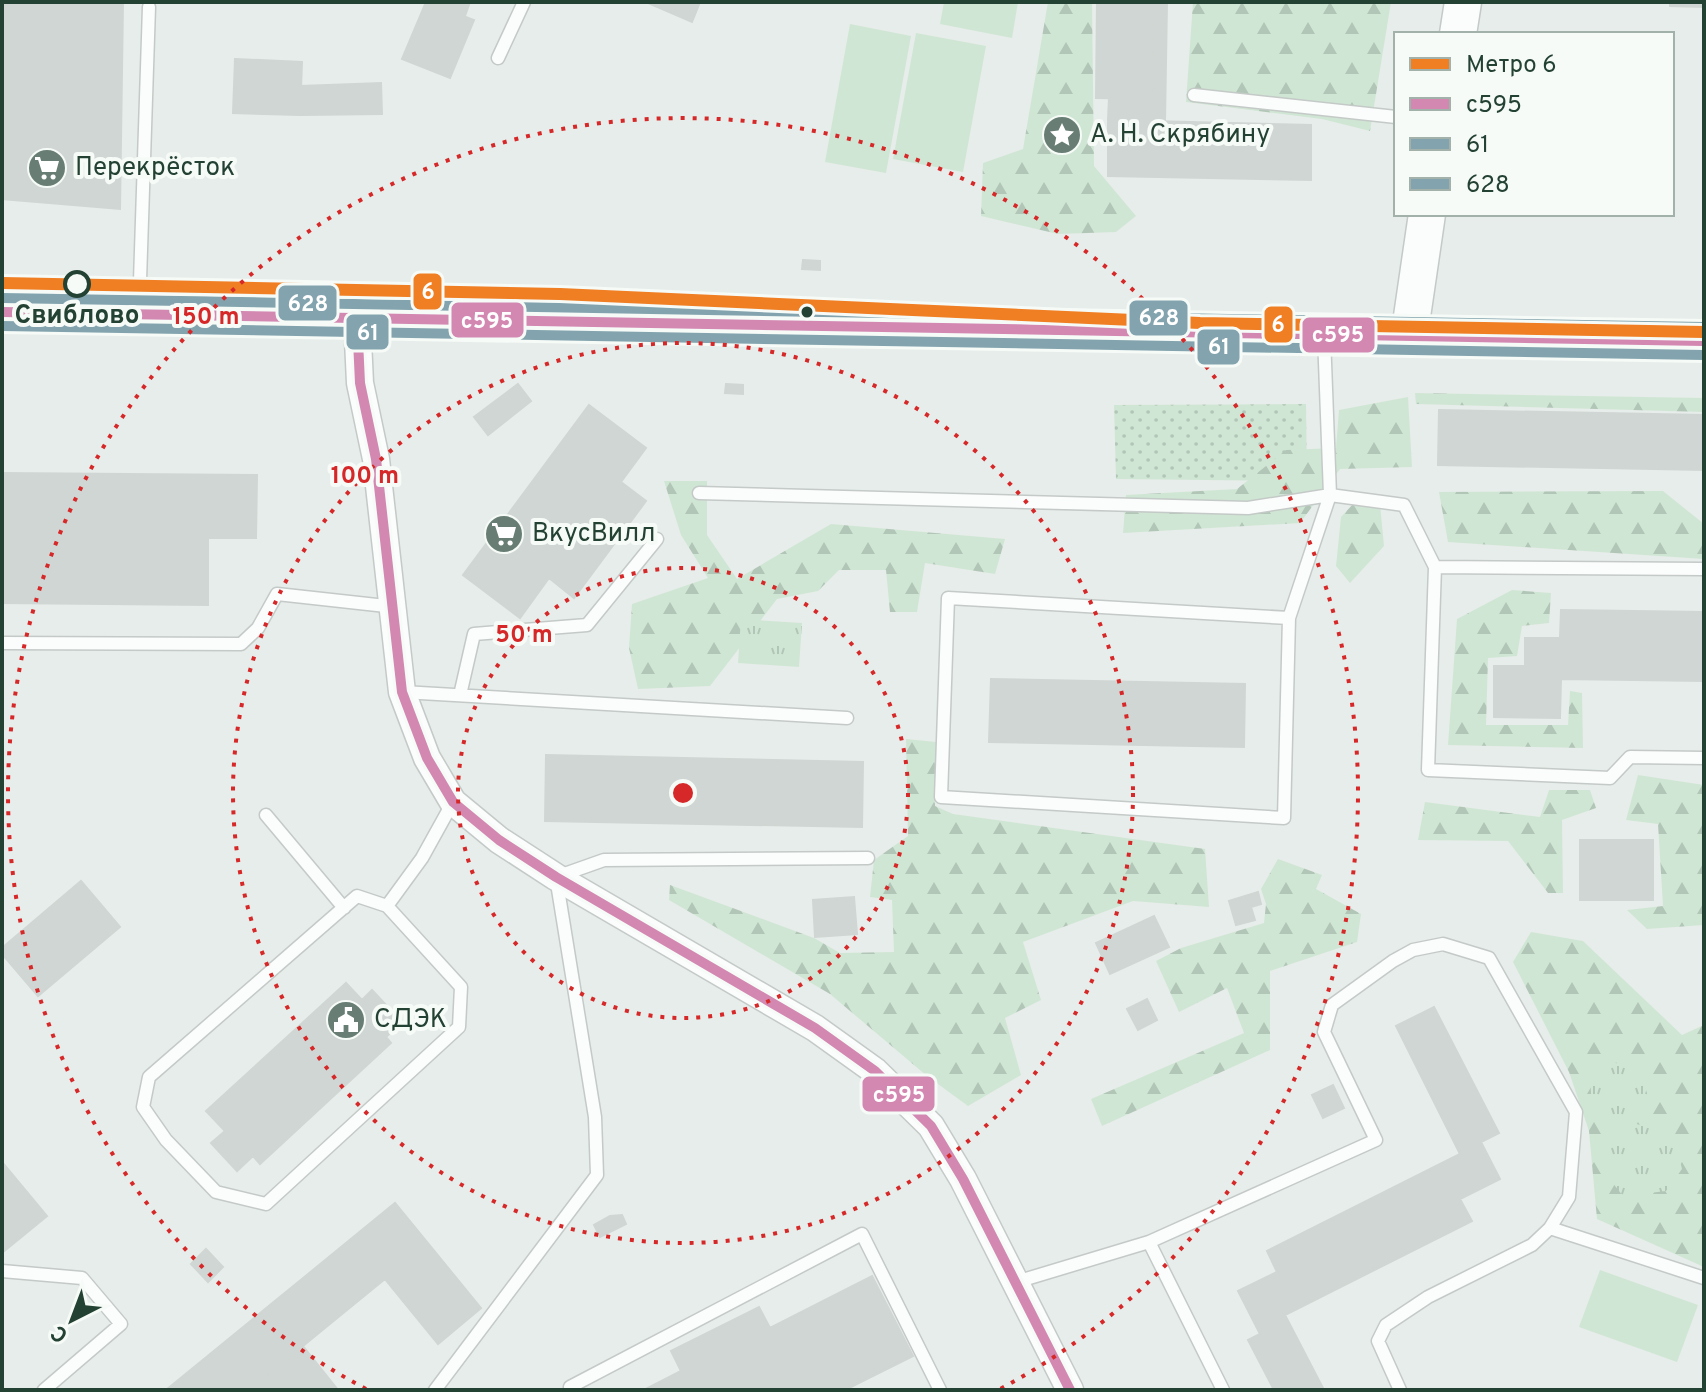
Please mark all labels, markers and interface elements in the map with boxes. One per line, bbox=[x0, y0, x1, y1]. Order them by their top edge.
legend bbox=[1394, 32, 1674, 216]
text: Метро 6 bbox=[1466, 51, 1557, 81]
text: с595 bbox=[1466, 91, 1522, 121]
place icon: А. Н. Скрябину bbox=[1041, 114, 1083, 156]
place label: А. Н. Скрябину bbox=[1090, 119, 1270, 152]
text: 61 bbox=[1466, 131, 1489, 161]
supermarket icon: Перекрёсток bbox=[26, 147, 68, 189]
place label: Перекрёсток bbox=[75, 152, 235, 185]
text: 628 bbox=[1466, 171, 1510, 201]
marker: Свиблово bbox=[64, 271, 90, 297]
line badge: 6 bbox=[412, 272, 443, 311]
text: 6 bbox=[421, 280, 435, 307]
line badge: 628 bbox=[277, 284, 338, 322]
text: 628 bbox=[288, 292, 328, 319]
line badge: 628 bbox=[1128, 299, 1189, 337]
place label: Свиблово bbox=[15, 300, 139, 333]
line badge: с595 bbox=[450, 301, 525, 339]
text: 150 m bbox=[172, 303, 240, 333]
unlabelled marker bbox=[799, 304, 815, 320]
line badge: 6 bbox=[1263, 305, 1294, 344]
text: 628 bbox=[1139, 306, 1179, 333]
text: с595 bbox=[461, 309, 513, 336]
line badge: 61 bbox=[345, 313, 390, 351]
text: 6 bbox=[1271, 313, 1285, 340]
line badge: с595 bbox=[1301, 316, 1376, 354]
text: 61 bbox=[357, 321, 379, 348]
text: с595 bbox=[1312, 323, 1364, 350]
line badge: 61 bbox=[1196, 328, 1241, 366]
text: 61 bbox=[1208, 335, 1230, 362]
text: 100 m bbox=[331, 462, 399, 492]
supermarket icon: ВкусВилл bbox=[483, 513, 525, 555]
place label: ВкусВилл bbox=[532, 518, 655, 551]
text: 50 m bbox=[495, 621, 553, 651]
centre of rings bbox=[669, 779, 697, 807]
public building icon: СДЭК bbox=[325, 999, 367, 1041]
place label: СДЭК bbox=[374, 1004, 447, 1037]
line badge: с595 bbox=[861, 1075, 936, 1113]
text: с595 bbox=[873, 1083, 925, 1110]
north arrow bbox=[32, 1280, 112, 1360]
text: С bbox=[46, 1318, 75, 1348]

